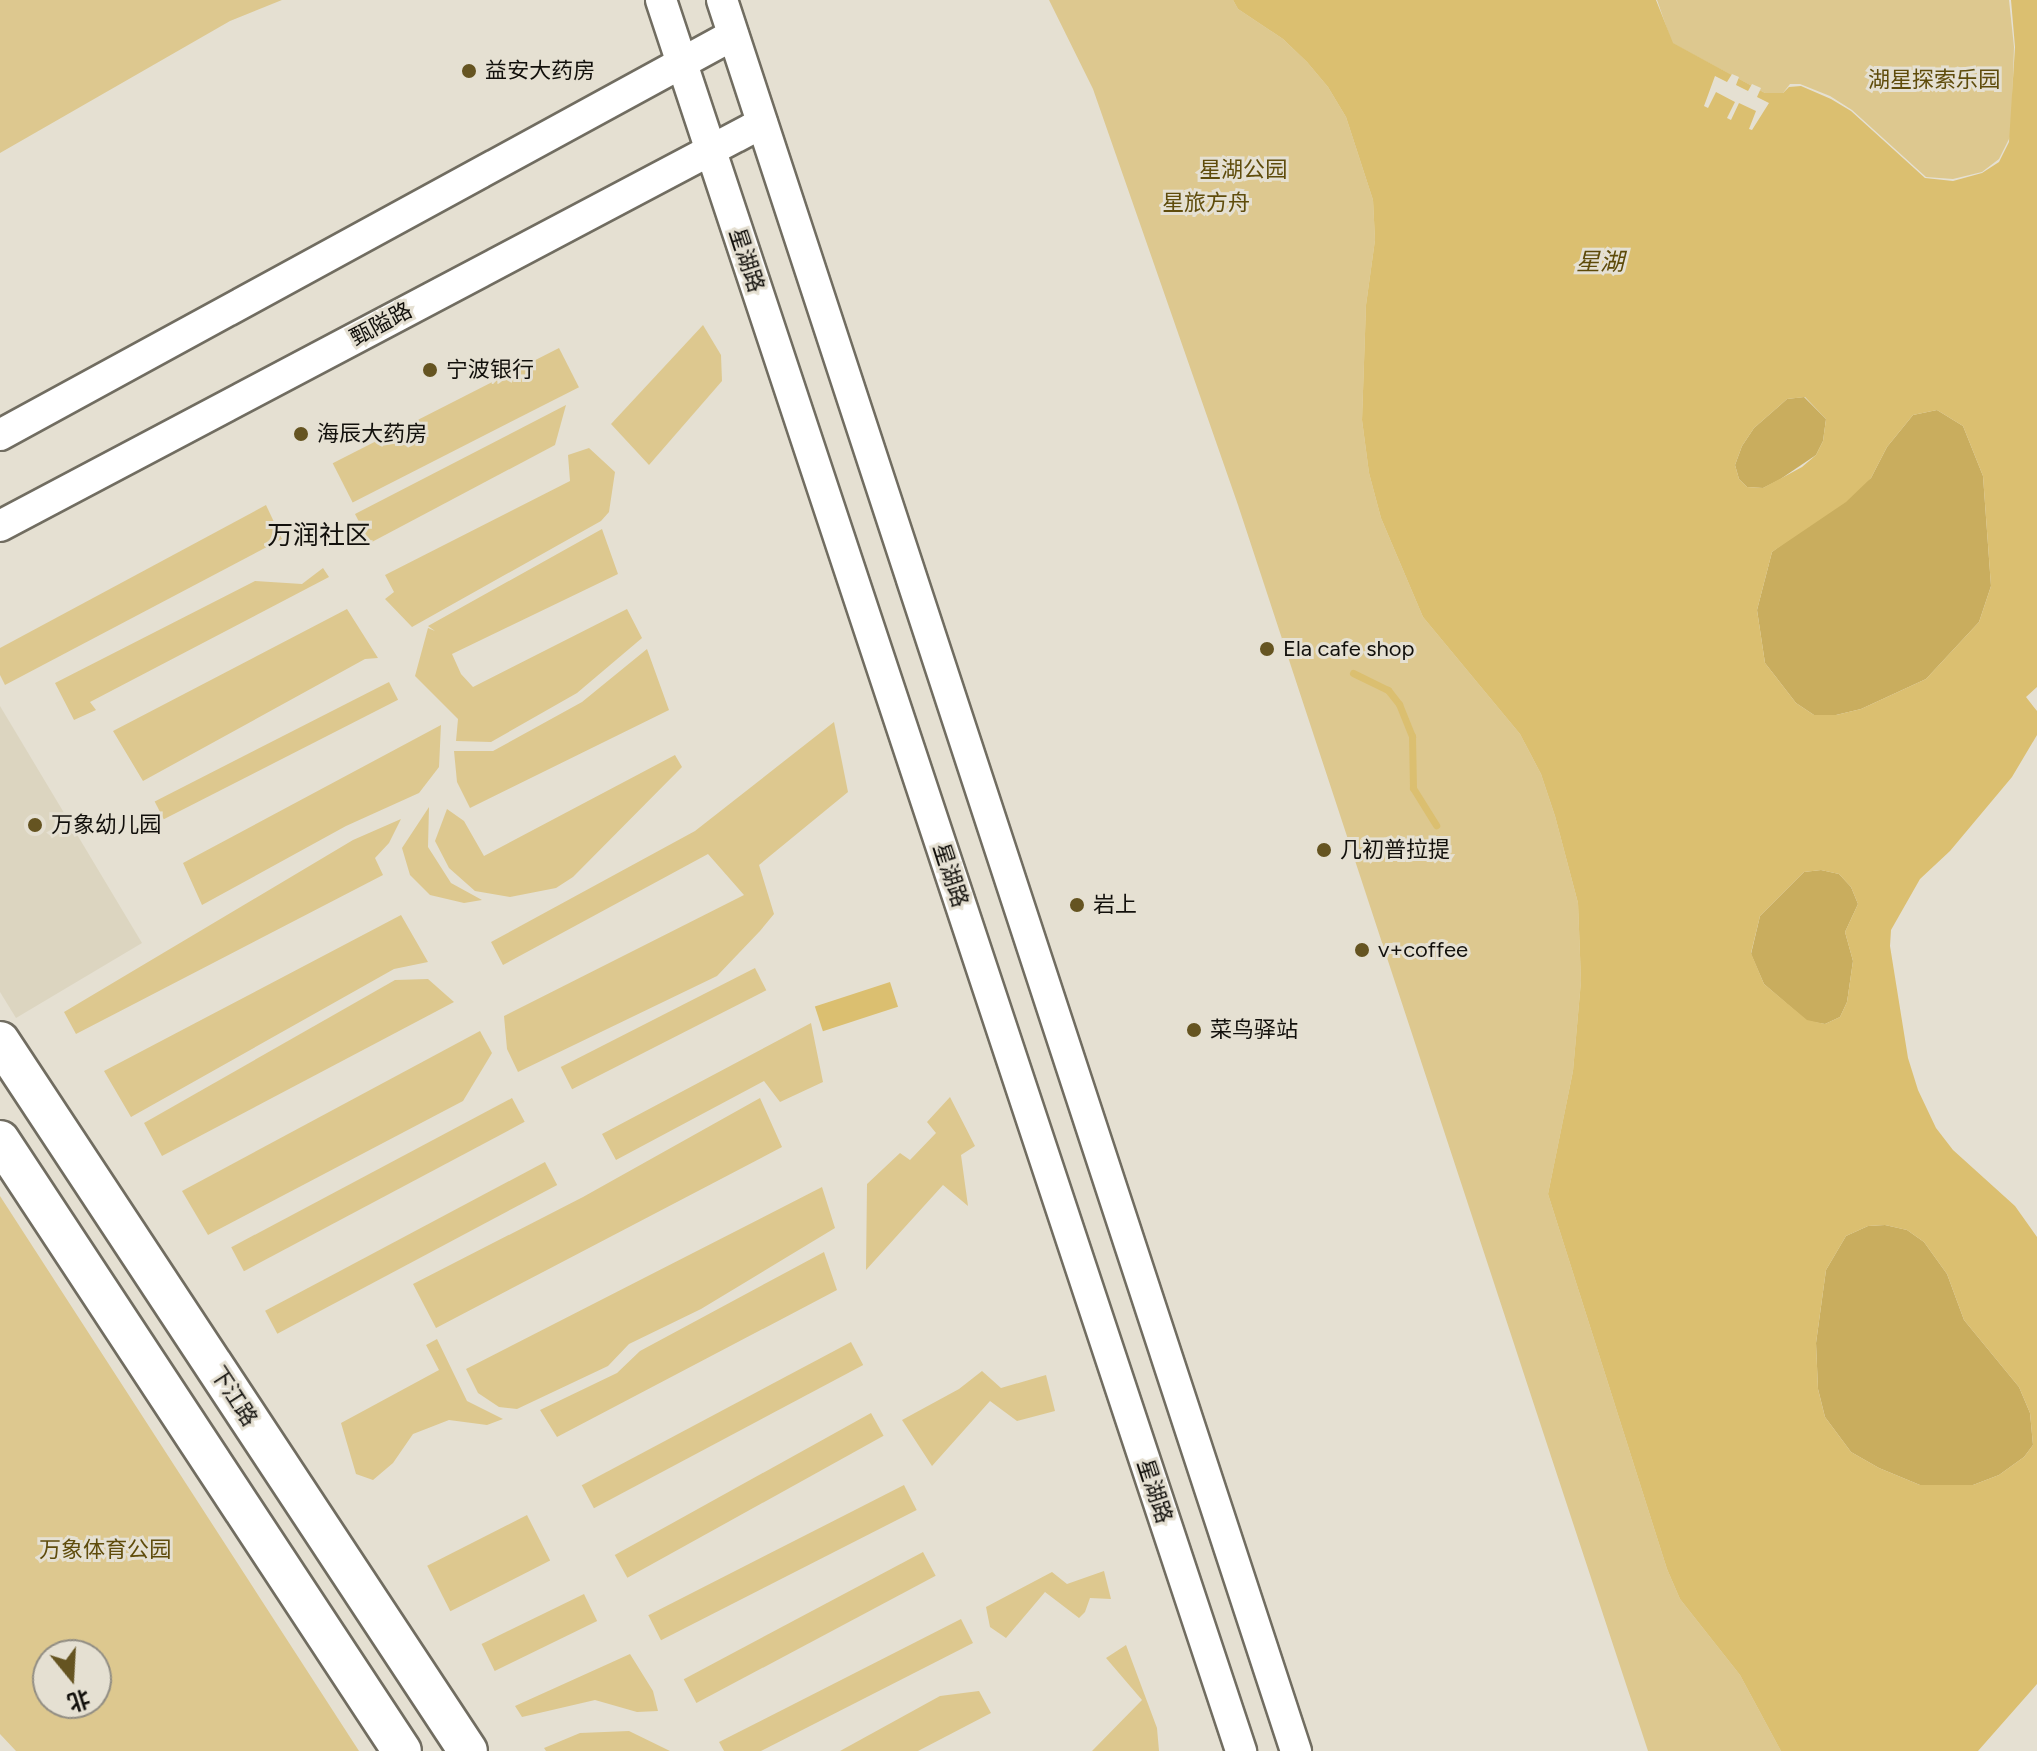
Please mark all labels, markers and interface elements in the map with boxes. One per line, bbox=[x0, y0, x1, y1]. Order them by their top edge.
place label: 益安大药房 bbox=[485, 58, 595, 84]
marker: 益安大药房 bbox=[460, 62, 478, 80]
park label: 湖星探索乐园 bbox=[1868, 67, 2000, 93]
park label: 星湖公园 bbox=[1199, 157, 1287, 183]
park label: 星旅方舟 bbox=[1162, 190, 1250, 216]
street label: 星湖路 bbox=[724, 225, 770, 295]
water label: 星湖 bbox=[1576, 248, 1624, 276]
street label: 甄隘路 bbox=[346, 297, 416, 351]
place label: 宁波银行 bbox=[446, 357, 534, 383]
marker: 宁波银行 bbox=[421, 361, 439, 379]
place label: 海辰大药房 bbox=[317, 421, 427, 447]
marker: 海辰大药房 bbox=[292, 425, 310, 443]
district label: 万润社区 bbox=[267, 520, 371, 552]
place label: Ela cafe shop bbox=[1283, 636, 1414, 662]
marker: Ela cafe shop bbox=[1258, 640, 1276, 658]
place label: 万象幼儿园 bbox=[51, 812, 161, 838]
marker: 万象幼儿园 bbox=[26, 816, 44, 834]
place label: 几初普拉提 bbox=[1340, 837, 1450, 863]
street label: 星湖路 bbox=[928, 840, 974, 910]
marker: 几初普拉提 bbox=[1315, 841, 1333, 859]
place label: 岩上 bbox=[1093, 892, 1137, 918]
marker: 岩上 bbox=[1068, 896, 1086, 914]
place label: v+coffee bbox=[1378, 937, 1468, 963]
marker: v+coffee bbox=[1353, 941, 1371, 959]
place label: 菜鸟驿站 bbox=[1210, 1017, 1298, 1043]
marker: 菜鸟驿站 bbox=[1185, 1021, 1203, 1039]
street label: 下江路 bbox=[205, 1361, 263, 1431]
street label: 星湖路 bbox=[1132, 1456, 1178, 1526]
park label: 万象体育公园 bbox=[39, 1537, 171, 1563]
north arrow bbox=[32, 1639, 112, 1719]
text: 北 bbox=[64, 1684, 94, 1717]

